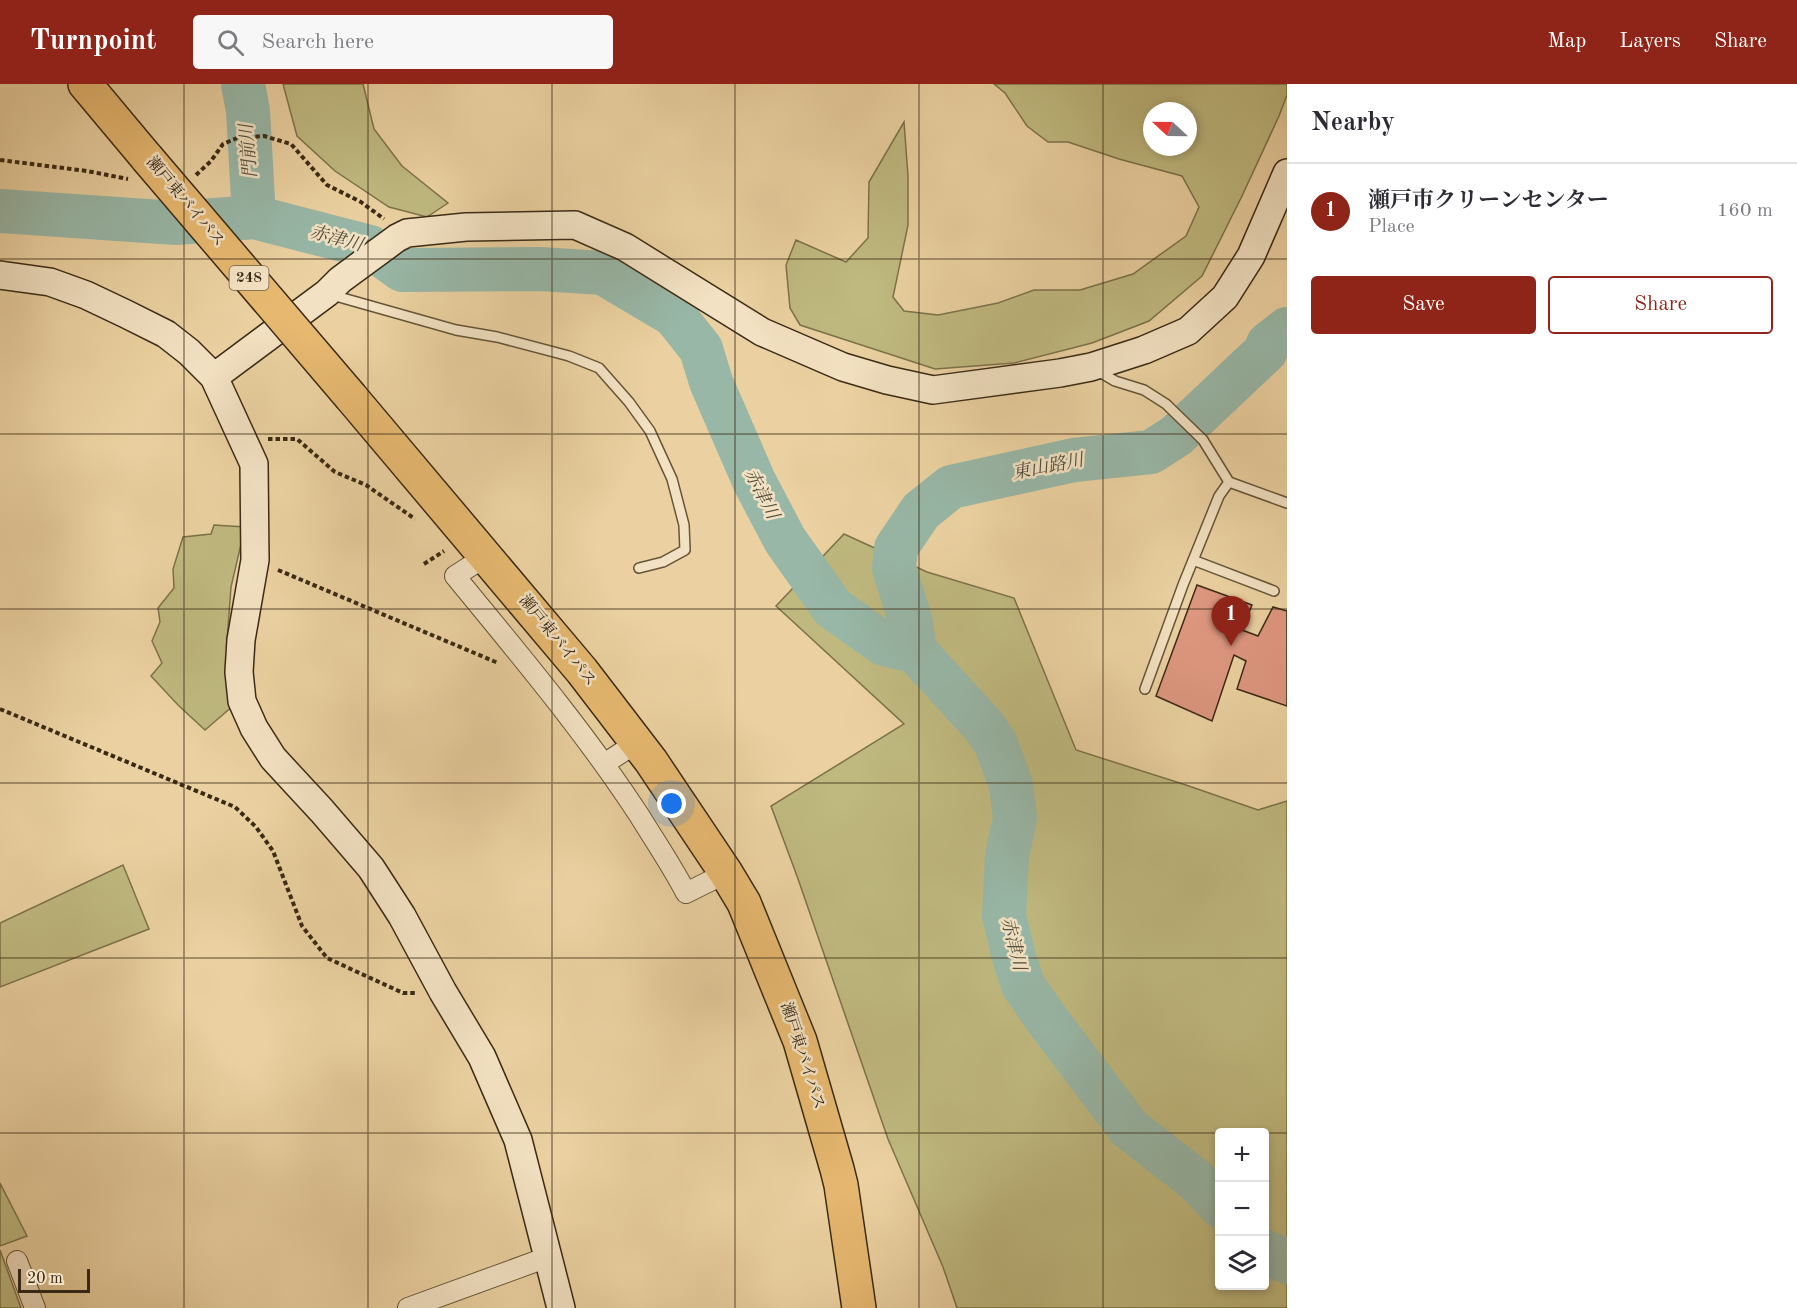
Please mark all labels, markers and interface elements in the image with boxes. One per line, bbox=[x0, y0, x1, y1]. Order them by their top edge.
search box bbox=[193, 15, 613, 69]
icon: search bbox=[214, 26, 247, 59]
text: Turnpoint bbox=[30, 28, 157, 56]
text: Search here bbox=[262, 31, 374, 53]
text: Map bbox=[1547, 31, 1586, 52]
text: Layers bbox=[1619, 31, 1681, 52]
text: Share bbox=[1714, 31, 1767, 52]
north arrow bbox=[1143, 102, 1197, 156]
text: Nearby bbox=[1311, 110, 1395, 136]
water label: 門前川 bbox=[236, 121, 260, 179]
street label: 瀬戸東バイパス bbox=[143, 153, 229, 250]
text: 瀬戸市クリーンセンター bbox=[1368, 190, 1609, 212]
text: 1 bbox=[1325, 201, 1336, 221]
text: 160 m bbox=[1717, 201, 1773, 221]
text: Place bbox=[1368, 217, 1415, 237]
water label: 赤津川 bbox=[308, 221, 367, 255]
road number: 248 bbox=[230, 266, 268, 290]
button: Save bbox=[1311, 276, 1536, 334]
button: Share bbox=[1548, 276, 1773, 334]
water label: 東山路川 bbox=[1011, 449, 1087, 483]
water label: 赤津川 bbox=[741, 465, 784, 524]
street label: 瀬戸東バイパス bbox=[516, 591, 600, 689]
pin: 1 bbox=[1212, 596, 1250, 646]
your location bbox=[657, 789, 686, 818]
water label: 赤津川 bbox=[998, 915, 1031, 974]
street label: 瀬戸東バイパス bbox=[777, 1000, 829, 1112]
map controls bbox=[1215, 1128, 1269, 1290]
button: + bbox=[1215, 1128, 1269, 1182]
button: − bbox=[1215, 1182, 1269, 1236]
button: layers bbox=[1215, 1236, 1269, 1290]
scale bar bbox=[18, 1266, 90, 1294]
text: 20 m bbox=[27, 1271, 63, 1287]

